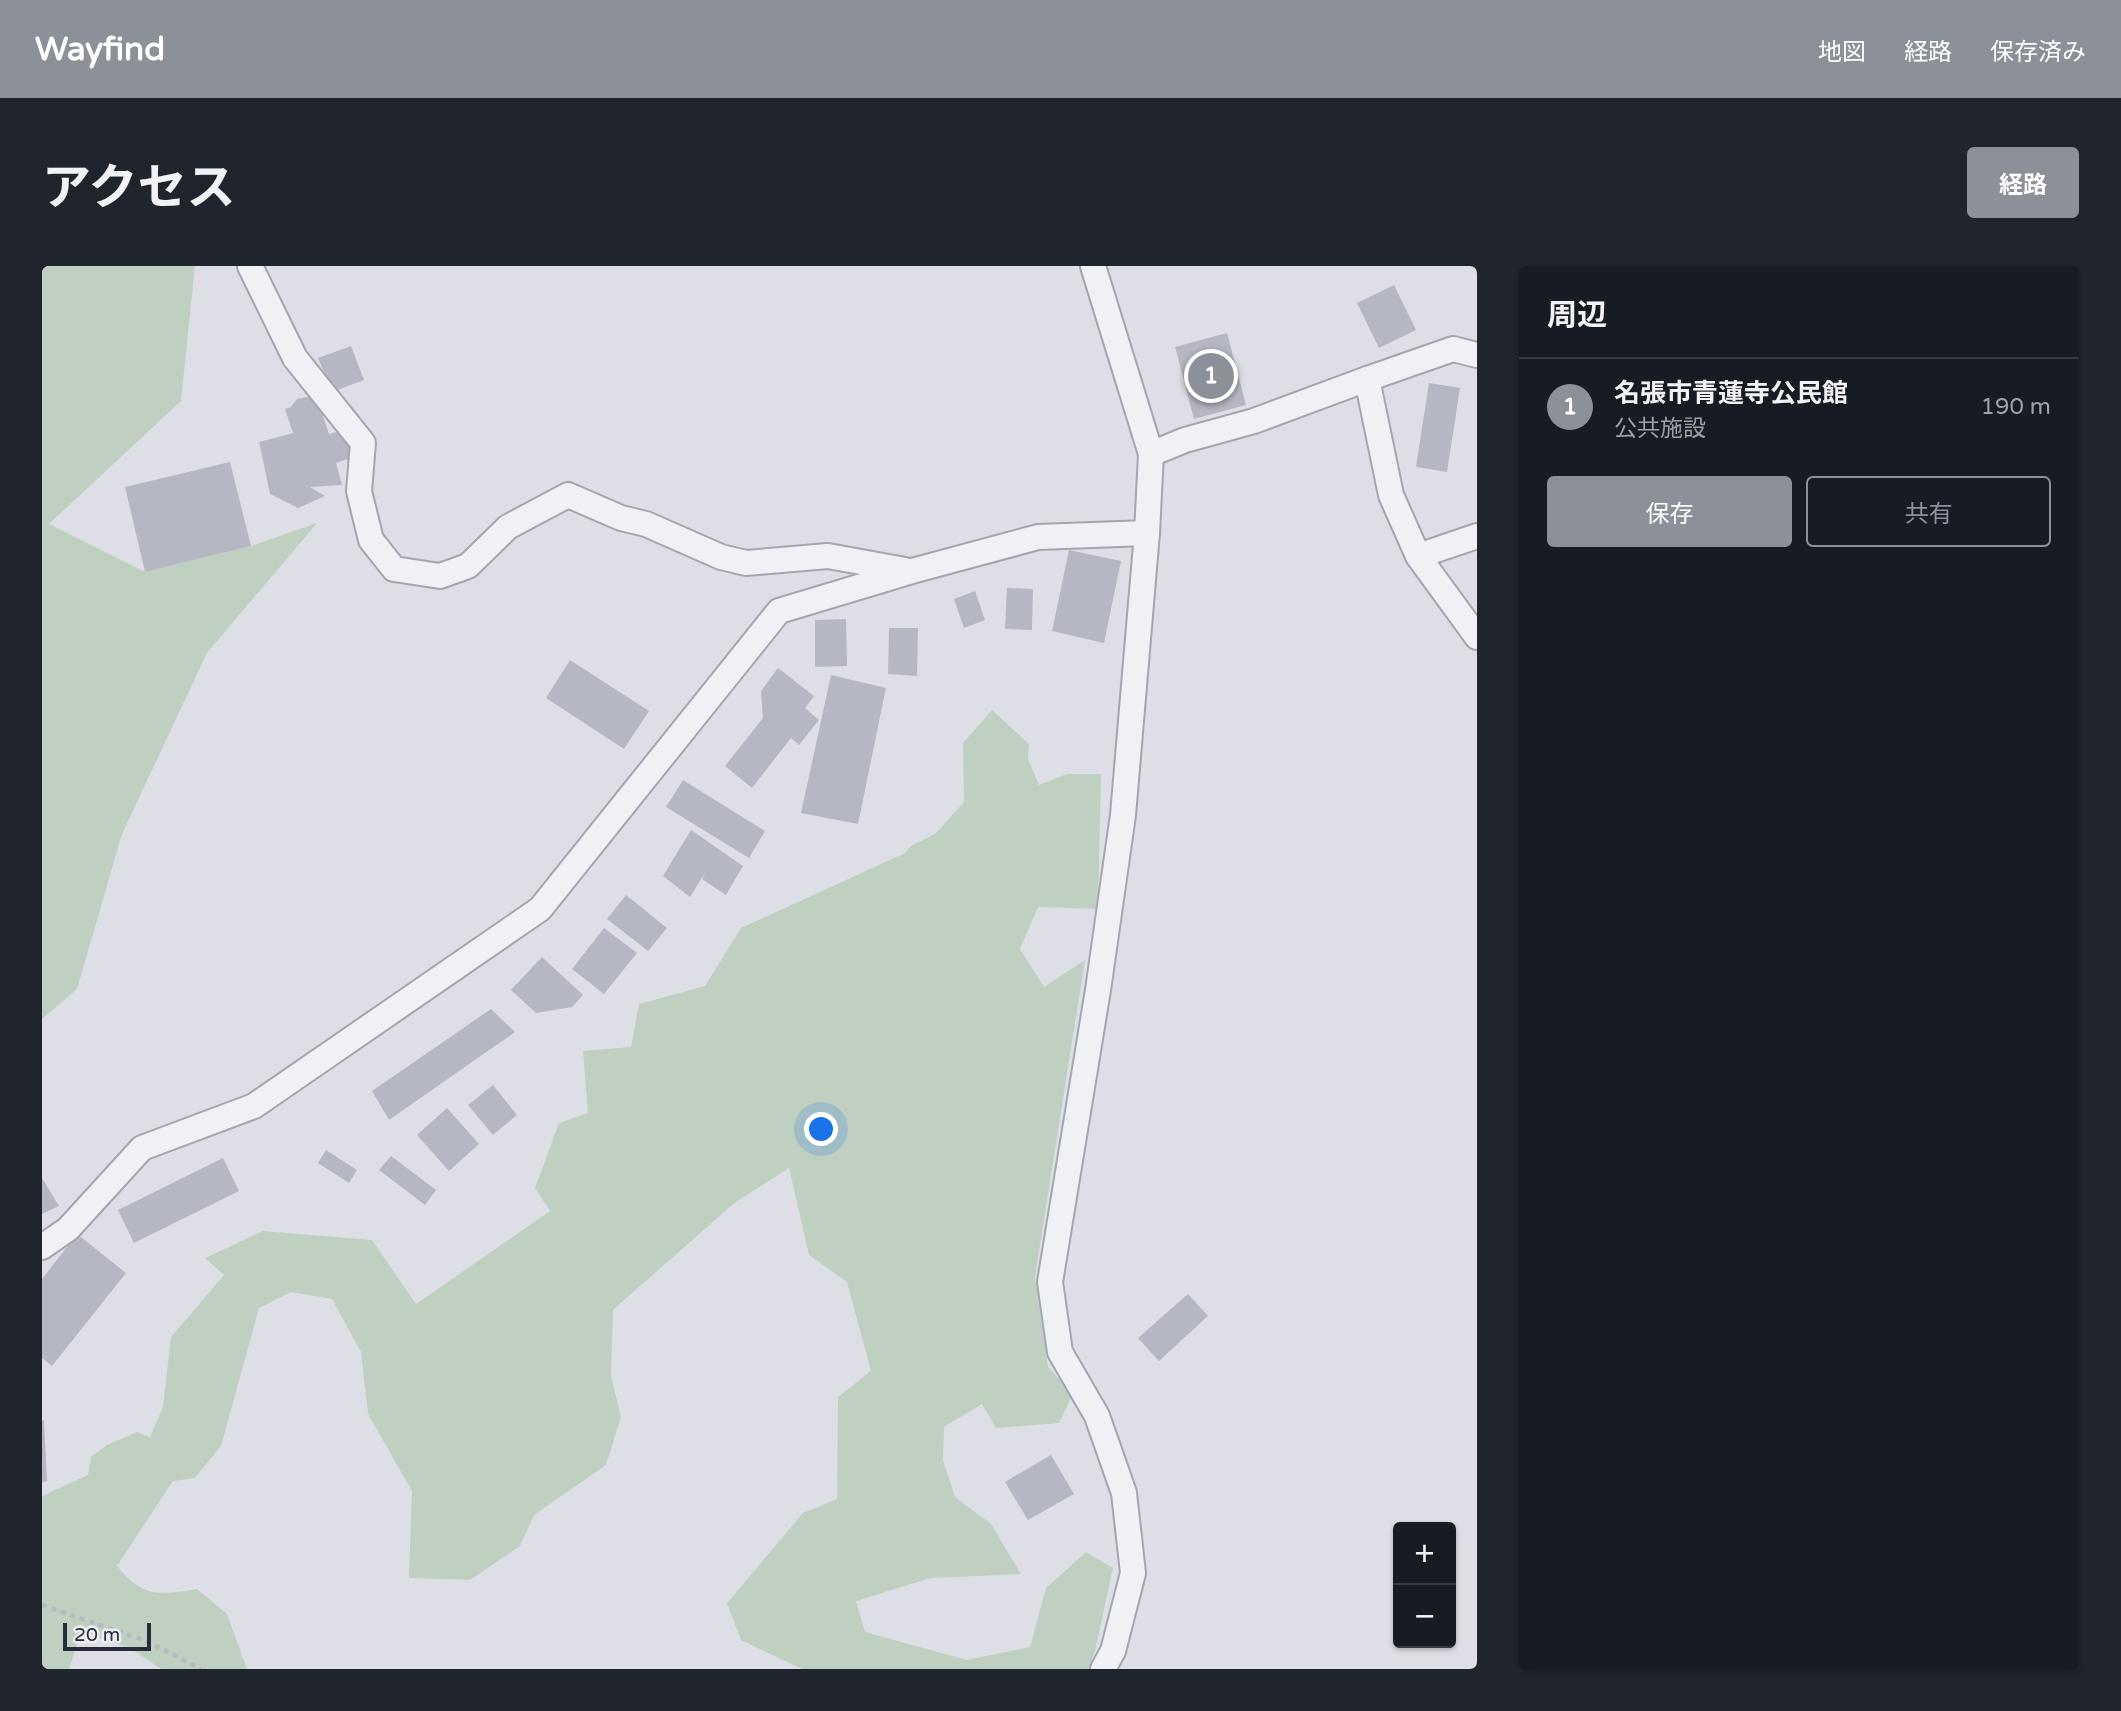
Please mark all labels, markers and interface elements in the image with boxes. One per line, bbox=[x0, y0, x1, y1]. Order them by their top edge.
text: Wayfind bbox=[35, 30, 165, 69]
text: 地図 bbox=[1818, 38, 1866, 67]
text: 経路 bbox=[1904, 38, 1952, 67]
text: 保存済み bbox=[1990, 38, 2086, 67]
button: 経路 bbox=[1967, 147, 2079, 218]
text: アクセス bbox=[42, 159, 236, 218]
text: 周辺 bbox=[1547, 297, 1607, 334]
pin: 1 bbox=[1188, 350, 1234, 402]
text: 名張市青蓮寺公民館 bbox=[1614, 378, 1848, 409]
text: 1 bbox=[1563, 393, 1577, 421]
text: 190 m bbox=[1981, 393, 2051, 421]
text: 公共施設 bbox=[1614, 415, 1706, 443]
button: 保存 bbox=[1547, 476, 1792, 547]
button: 共有 bbox=[1806, 476, 2051, 547]
your location bbox=[804, 1112, 838, 1146]
map controls bbox=[1393, 1522, 1456, 1648]
button: + bbox=[1393, 1522, 1456, 1585]
button: − bbox=[1393, 1585, 1456, 1648]
scale bar bbox=[63, 1620, 150, 1652]
text: 20 m bbox=[74, 1624, 120, 1646]

